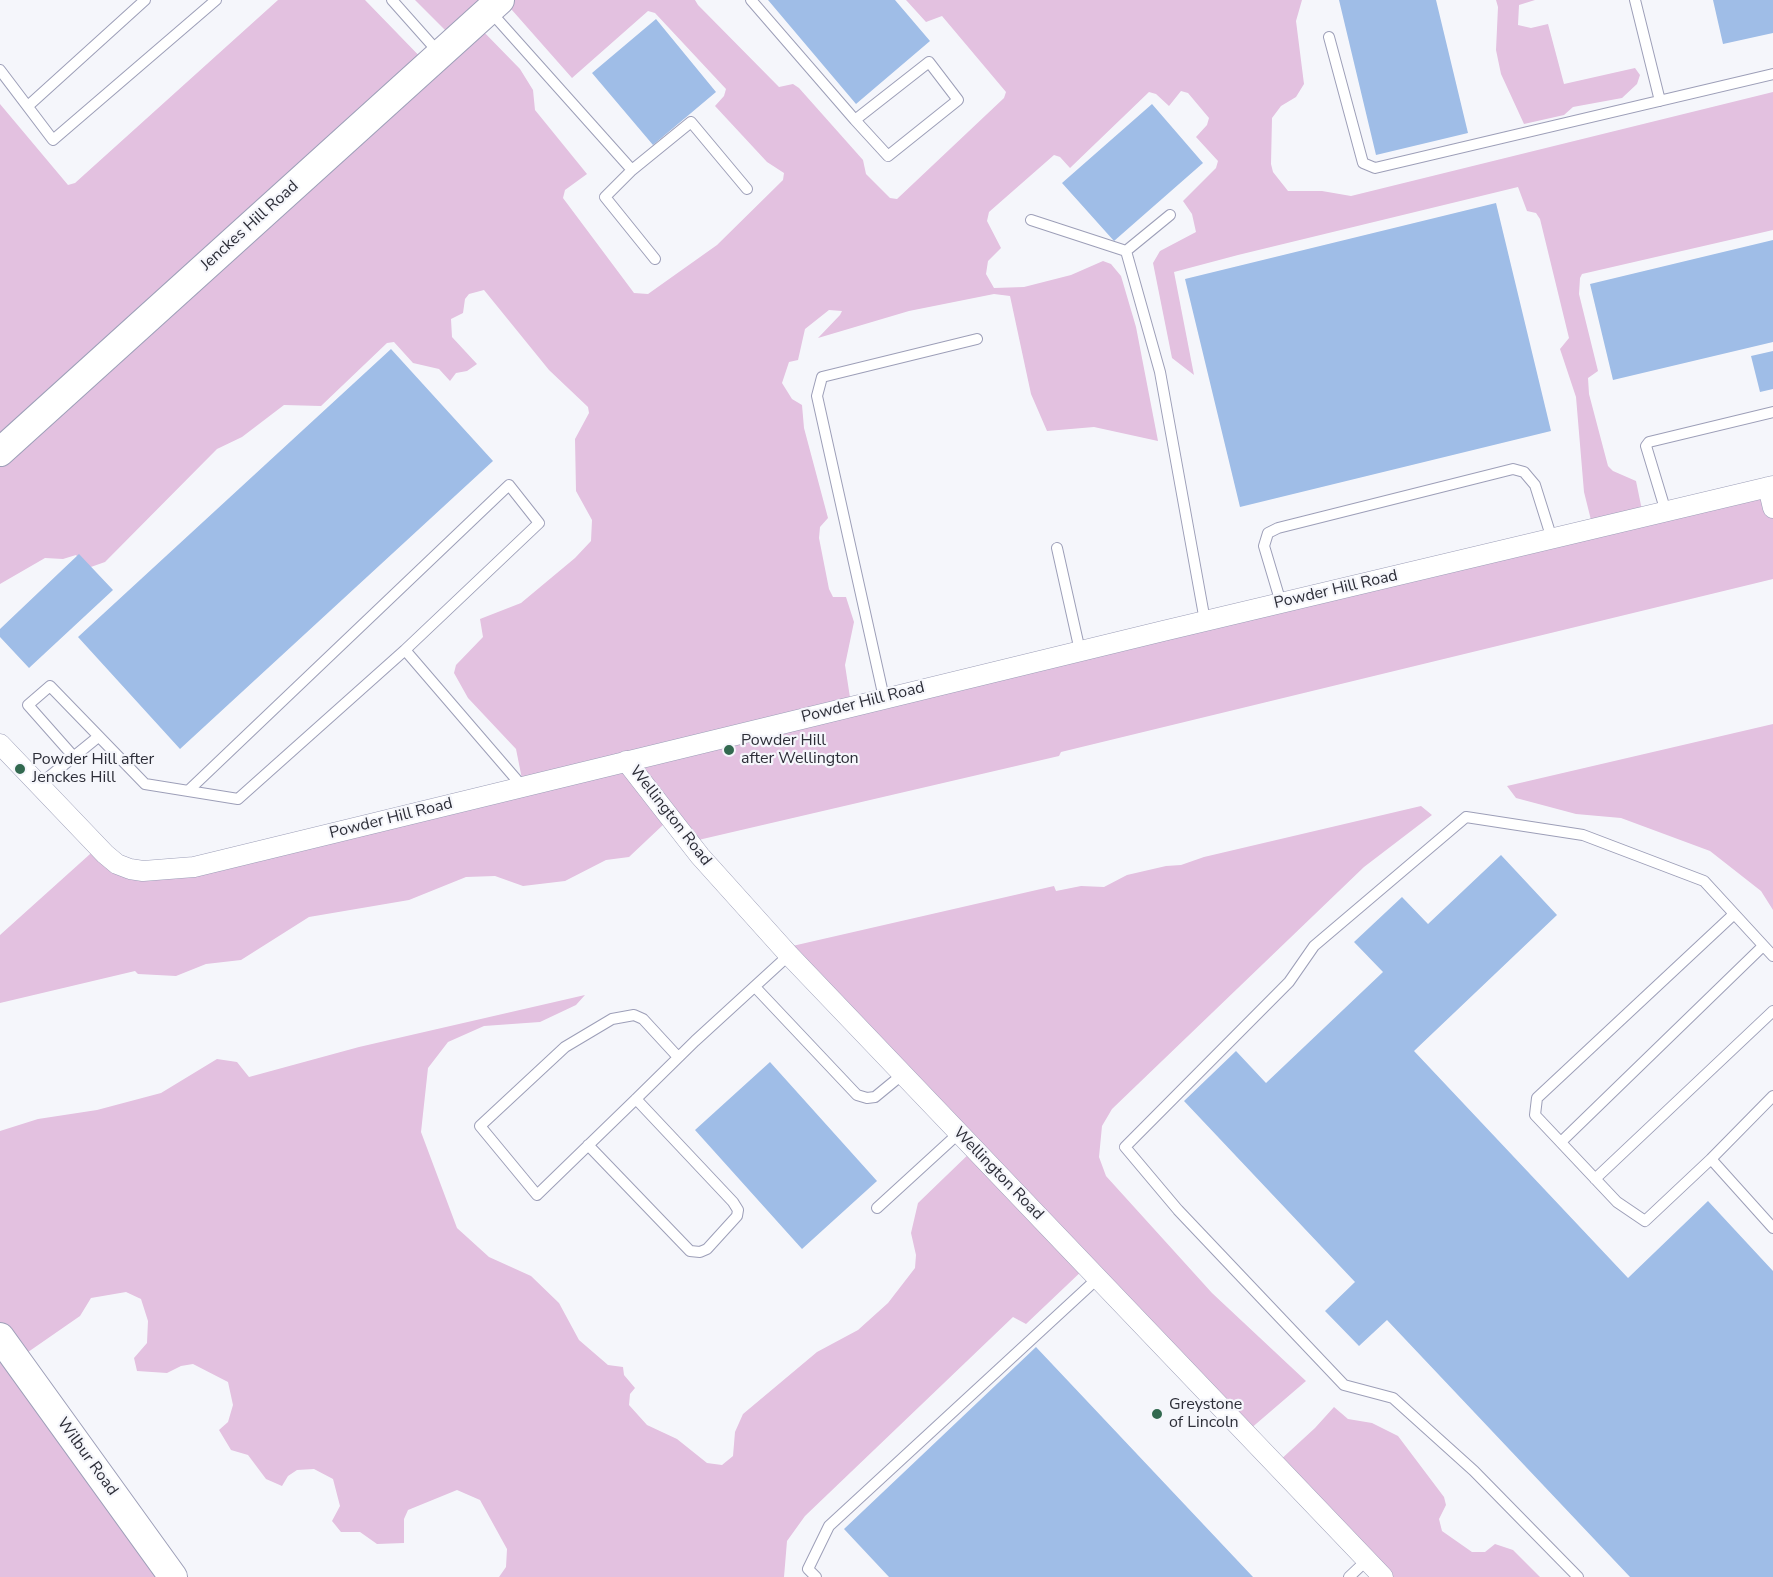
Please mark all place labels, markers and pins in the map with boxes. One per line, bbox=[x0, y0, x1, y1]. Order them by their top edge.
place label: Powder Hill after Wellington bbox=[741, 731, 859, 769]
marker: Powder Hill after Wellington bbox=[722, 743, 736, 757]
place label: Powder Hill after Jenckes Hill bbox=[32, 750, 154, 788]
marker: Powder Hill after Jenckes Hill bbox=[13, 762, 27, 776]
place label: Greystone of Lincoln bbox=[1169, 1395, 1242, 1433]
marker: Greystone of Lincoln bbox=[1150, 1407, 1164, 1421]

